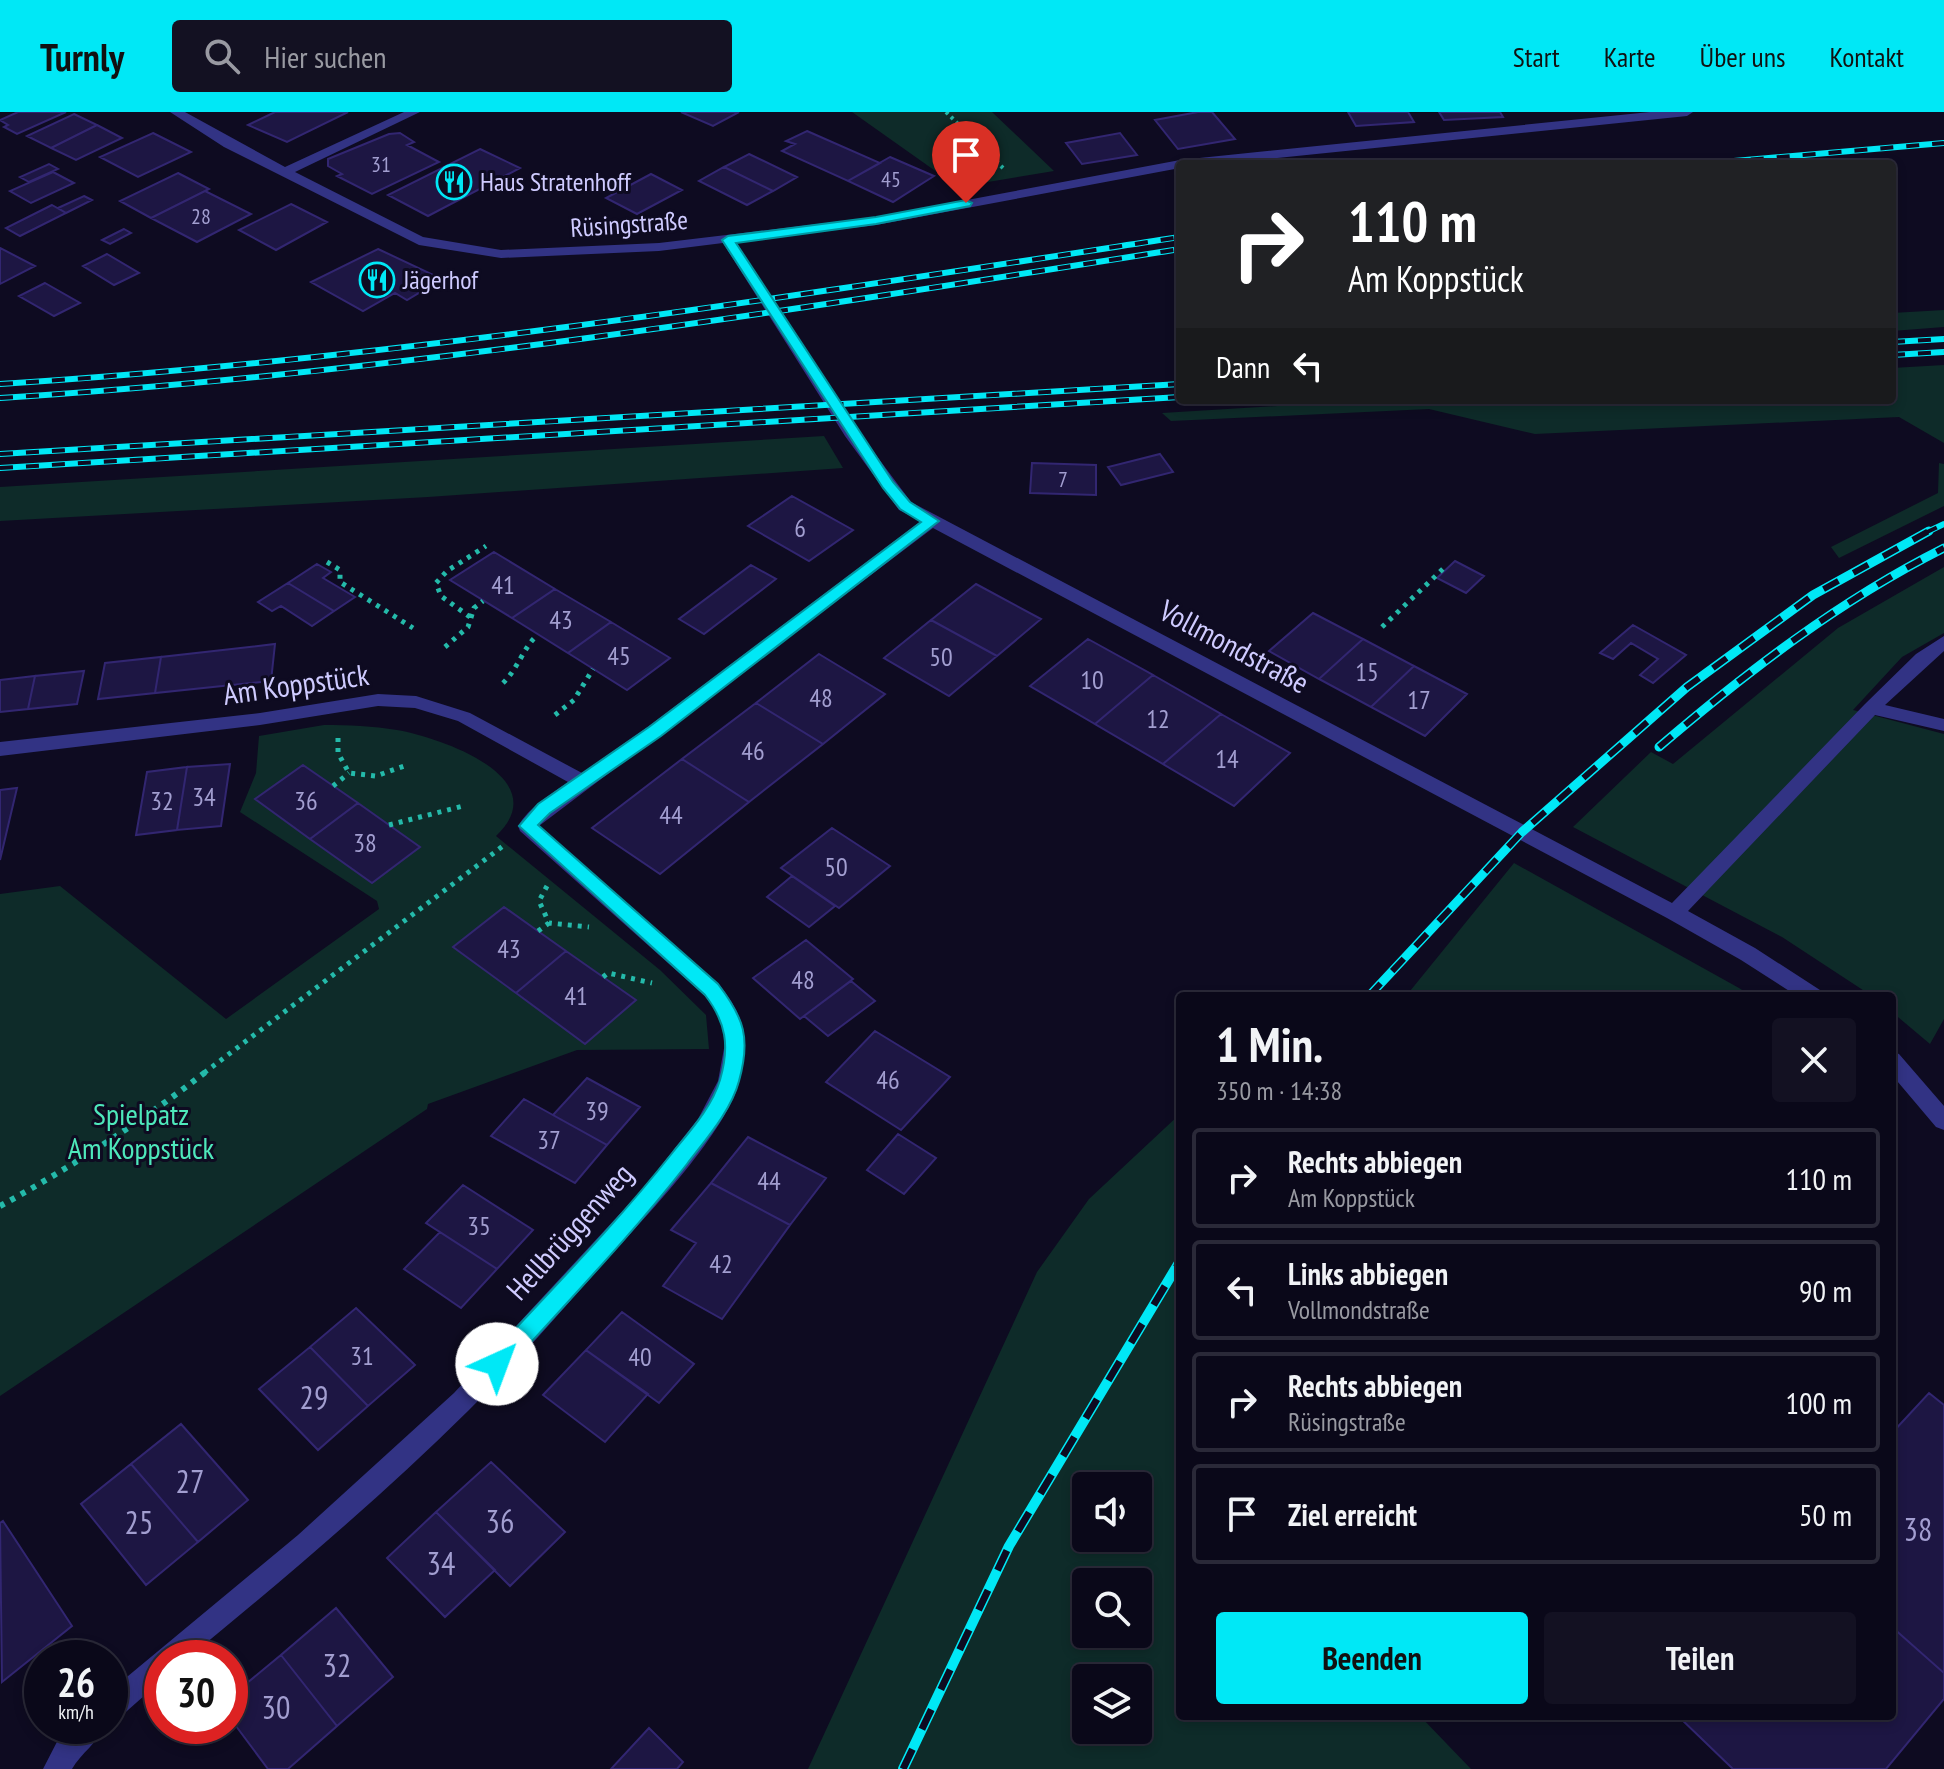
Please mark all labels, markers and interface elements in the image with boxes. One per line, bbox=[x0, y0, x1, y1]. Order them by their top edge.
search box bbox=[172, 20, 732, 92]
text: Turnly bbox=[40, 32, 124, 81]
icon: search bbox=[200, 34, 244, 78]
text: Hier suchen bbox=[264, 37, 387, 76]
text: Start bbox=[1513, 38, 1560, 75]
text: Karte bbox=[1604, 38, 1656, 75]
text: Über uns bbox=[1700, 38, 1785, 75]
text: Kontakt bbox=[1829, 38, 1904, 75]
pin bbox=[932, 121, 1000, 203]
icon: arrive bbox=[944, 133, 988, 177]
house number: 31 bbox=[371, 150, 391, 178]
restaurant icon: Haus Stratenhoff bbox=[435, 163, 473, 201]
place label: Haus Stratenhoff bbox=[480, 165, 632, 198]
house number: 45 bbox=[881, 165, 901, 193]
text: 110 m bbox=[1348, 185, 1477, 257]
icon: right bbox=[1216, 192, 1320, 296]
house number: 28 bbox=[191, 202, 211, 230]
street label: Rüsingstraße bbox=[569, 203, 689, 244]
text: Am Koppstück bbox=[1348, 255, 1524, 302]
restaurant icon: Jägerhof bbox=[358, 261, 396, 299]
place label: Jägerhof bbox=[402, 263, 479, 296]
icon: left bbox=[1286, 344, 1330, 388]
text: Dann bbox=[1216, 347, 1270, 386]
house number: 7 bbox=[1058, 465, 1068, 493]
house number: 6 bbox=[794, 511, 806, 544]
house number: 41 bbox=[491, 568, 515, 601]
street label: Vollmondstraße bbox=[1152, 590, 1316, 701]
house number: 43 bbox=[549, 603, 573, 636]
house number: 45 bbox=[607, 639, 631, 672]
house number: 50 bbox=[929, 640, 953, 673]
street label: Am Koppstück bbox=[221, 654, 371, 713]
house number: 15 bbox=[1355, 655, 1379, 688]
house number: 10 bbox=[1080, 663, 1104, 696]
house number: 48 bbox=[809, 681, 833, 714]
house number: 17 bbox=[1407, 683, 1431, 716]
house number: 12 bbox=[1146, 702, 1170, 735]
house number: 46 bbox=[741, 734, 765, 767]
house number: 14 bbox=[1215, 742, 1239, 775]
house number: 34 bbox=[192, 780, 216, 813]
house number: 32 bbox=[150, 784, 174, 817]
house number: 36 bbox=[294, 784, 318, 817]
house number: 44 bbox=[659, 798, 683, 831]
house number: 38 bbox=[353, 826, 377, 859]
house number: 50 bbox=[824, 850, 848, 883]
house number: 43 bbox=[497, 932, 521, 965]
house number: 48 bbox=[791, 963, 815, 996]
house number: 41 bbox=[564, 979, 588, 1012]
text: 1 Min. bbox=[1216, 1013, 1323, 1075]
button: close bbox=[1772, 1018, 1856, 1102]
house number: 46 bbox=[876, 1063, 900, 1096]
text: 350 m · 14:38 bbox=[1216, 1074, 1342, 1107]
park label: Spielpatz Am Koppstück bbox=[68, 1094, 215, 1167]
house number: 39 bbox=[585, 1094, 609, 1127]
house number: 37 bbox=[537, 1123, 561, 1156]
text: Rechts abbiegen bbox=[1288, 1142, 1462, 1181]
street label: Hellbrüggenweg bbox=[497, 1155, 640, 1307]
icon: right bbox=[1220, 1156, 1264, 1200]
text: 110 m bbox=[1786, 1159, 1852, 1198]
house number: 44 bbox=[757, 1164, 781, 1197]
text: Am Koppstück bbox=[1288, 1181, 1415, 1214]
house number: 35 bbox=[467, 1209, 491, 1242]
house number: 42 bbox=[709, 1247, 733, 1280]
text: Links abbiegen bbox=[1288, 1254, 1448, 1293]
icon: left bbox=[1220, 1268, 1264, 1312]
text: 90 m bbox=[1799, 1271, 1852, 1310]
text: Vollmondstraße bbox=[1288, 1293, 1430, 1326]
position arrow bbox=[455, 1322, 539, 1406]
house number: 31 bbox=[350, 1339, 374, 1372]
house number: 40 bbox=[628, 1340, 652, 1373]
text: Rechts abbiegen bbox=[1288, 1366, 1462, 1405]
house number: 29 bbox=[300, 1376, 328, 1418]
icon: right bbox=[1220, 1380, 1264, 1424]
text: 100 m bbox=[1786, 1383, 1852, 1422]
text: Rüsingstraße bbox=[1288, 1405, 1406, 1438]
house number: 27 bbox=[176, 1460, 204, 1502]
map controls bbox=[1072, 1472, 1152, 1744]
button: sound bbox=[1072, 1472, 1152, 1552]
icon: arrive bbox=[1220, 1492, 1264, 1536]
text: Ziel erreicht bbox=[1288, 1495, 1417, 1534]
text: 50 m bbox=[1799, 1495, 1852, 1534]
house number: 36 bbox=[486, 1500, 514, 1542]
house number: 25 bbox=[125, 1501, 153, 1543]
house number: 38 bbox=[1904, 1508, 1932, 1550]
house number: 34 bbox=[427, 1542, 455, 1584]
button: search bbox=[1072, 1568, 1152, 1648]
button: Beenden bbox=[1216, 1612, 1528, 1704]
button: Teilen bbox=[1544, 1612, 1856, 1704]
speed limit sign: 30 bbox=[144, 1640, 248, 1744]
house number: 32 bbox=[323, 1644, 351, 1686]
text: 26 bbox=[57, 1656, 95, 1708]
button: layers bbox=[1072, 1664, 1152, 1744]
house number: 30 bbox=[262, 1686, 290, 1728]
text: km/h bbox=[58, 1699, 94, 1725]

